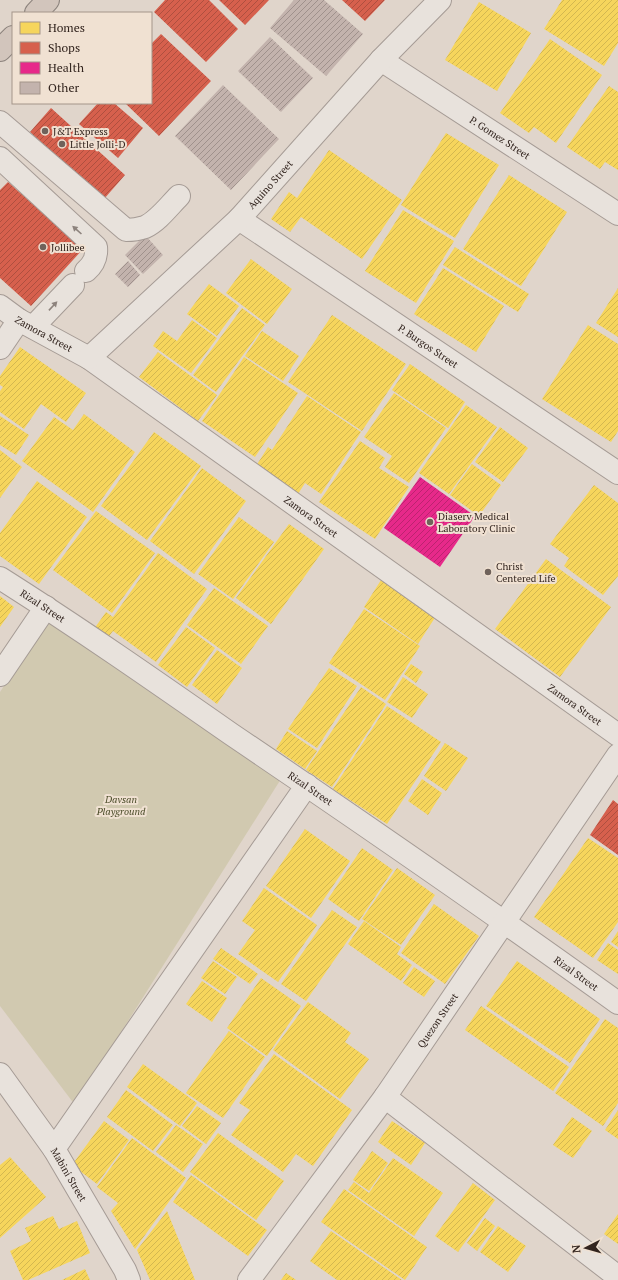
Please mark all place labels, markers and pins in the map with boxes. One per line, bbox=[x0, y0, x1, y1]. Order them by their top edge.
place label: J&T Express bbox=[53, 125, 108, 138]
marker: J&T Express bbox=[40, 126, 50, 136]
place label: Little Jolli-D bbox=[70, 138, 126, 151]
marker: Little Jolli-D bbox=[57, 139, 67, 149]
place label: Jollibee bbox=[51, 241, 84, 254]
marker: Jollibee bbox=[38, 242, 48, 252]
place label: Diaserv Medical Laboratory Clinic bbox=[438, 510, 516, 535]
marker: Diaserv Medical Laboratory Clinic bbox=[425, 517, 435, 527]
place label: Christ Centered Life bbox=[496, 560, 556, 585]
marker: Christ Centered Life bbox=[483, 567, 493, 577]

